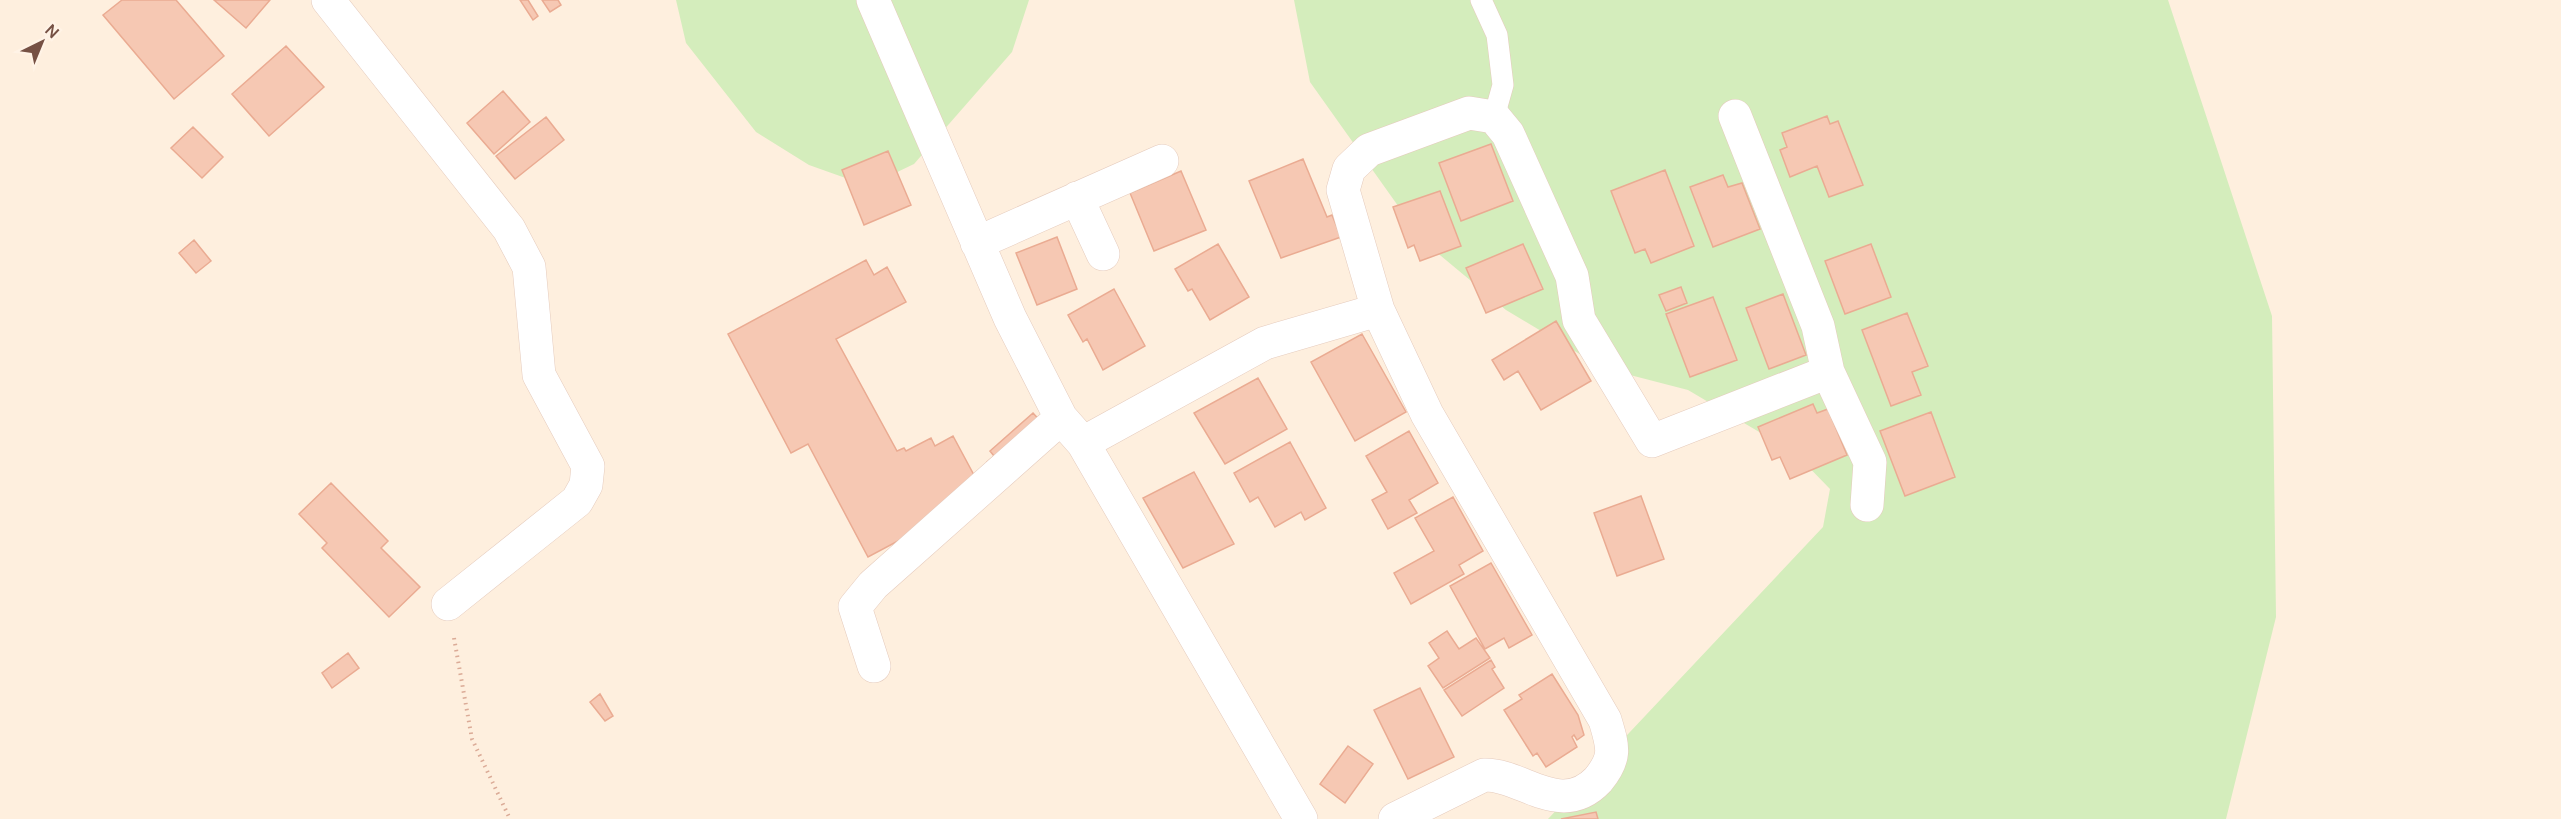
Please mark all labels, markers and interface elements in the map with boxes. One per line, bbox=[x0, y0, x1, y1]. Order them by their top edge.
north arrow bbox=[12, 12, 72, 72]
text: N bbox=[41, 19, 64, 43]

